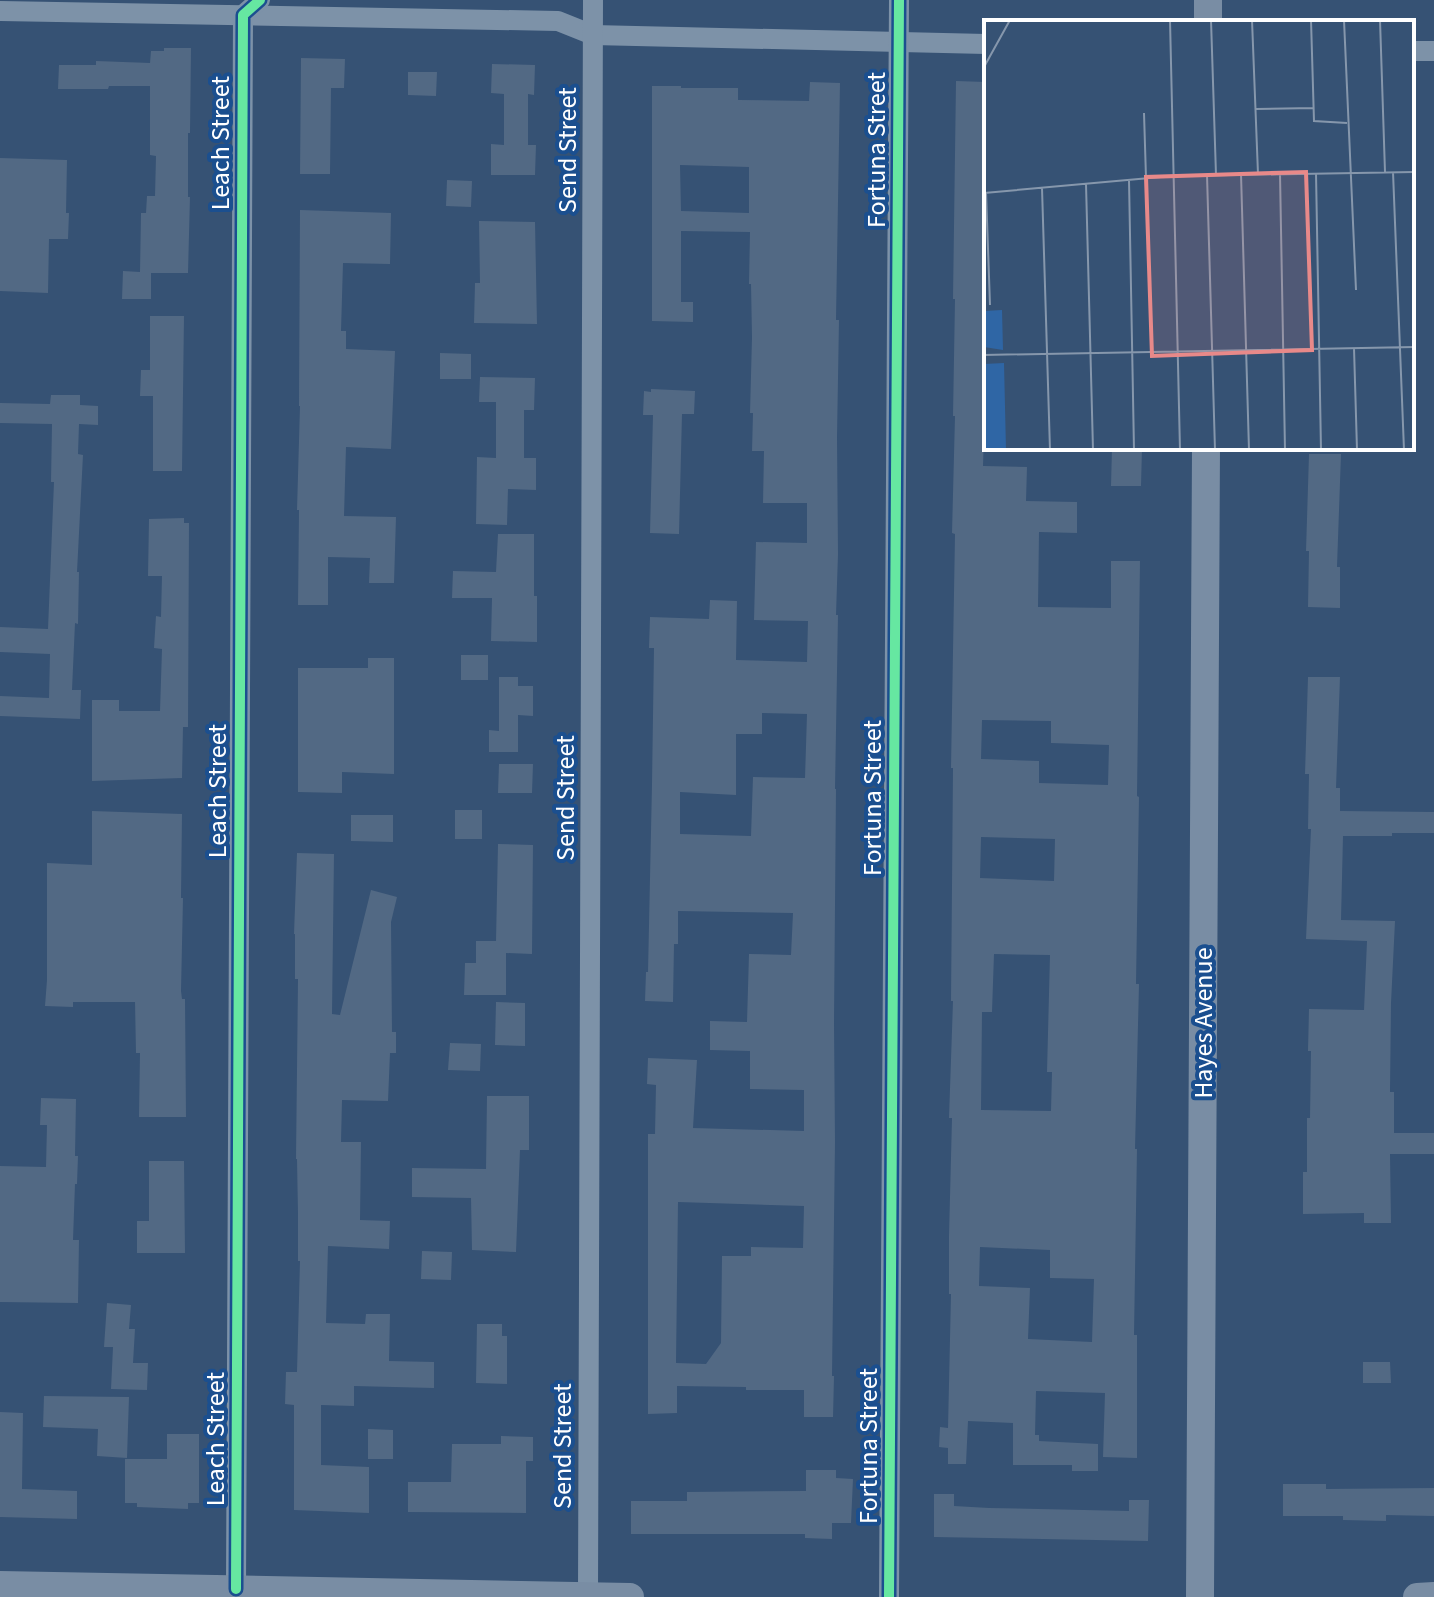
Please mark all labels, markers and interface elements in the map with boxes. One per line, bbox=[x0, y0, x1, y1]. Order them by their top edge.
inset map bbox=[984, 20, 1414, 450]
street label: Fortuna Street bbox=[858, 72, 895, 228]
street label: Leach Street bbox=[202, 76, 239, 210]
street label: Send Street bbox=[549, 87, 586, 213]
street label: Fortuna Street bbox=[854, 720, 891, 876]
street label: Leach Street bbox=[199, 724, 236, 858]
street label: Send Street bbox=[547, 735, 584, 861]
street label: Hayes Avenue bbox=[1185, 947, 1222, 1099]
street label: Fortuna Street bbox=[850, 1368, 887, 1524]
street label: Leach Street bbox=[197, 1372, 234, 1506]
street label: Send Street bbox=[544, 1383, 581, 1509]

